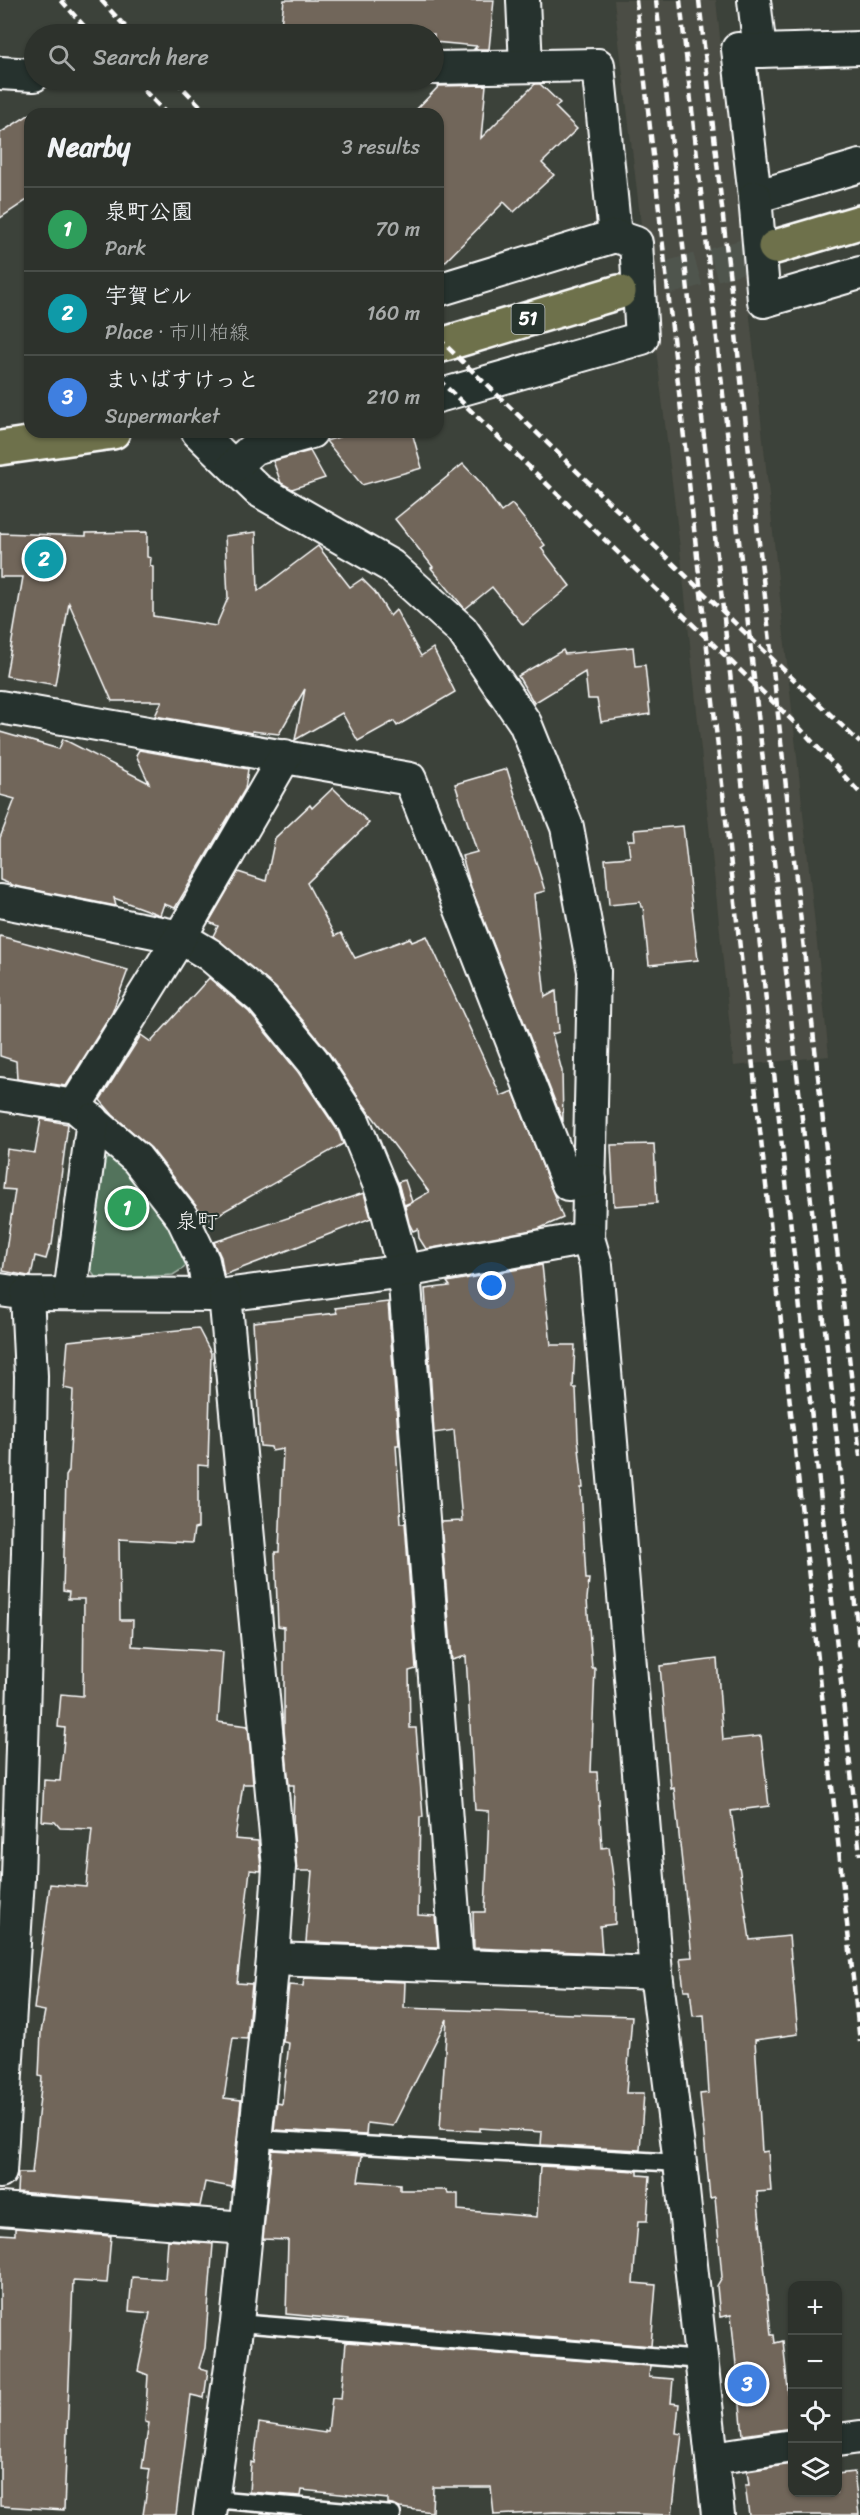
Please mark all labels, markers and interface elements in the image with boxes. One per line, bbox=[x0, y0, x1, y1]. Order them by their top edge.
search box bbox=[24, 24, 444, 90]
text: Search here bbox=[93, 38, 209, 77]
icon: search bbox=[45, 41, 78, 74]
text: Nearby bbox=[48, 124, 130, 170]
text: 3 results bbox=[342, 130, 420, 165]
text: 泉町公園 bbox=[105, 192, 193, 231]
text: 1 bbox=[63, 212, 72, 247]
text: 70 m bbox=[375, 212, 420, 247]
text: Park bbox=[105, 231, 146, 266]
text: 宇賀ビル bbox=[105, 276, 193, 315]
text: 2 bbox=[62, 296, 73, 331]
text: 160 m bbox=[367, 296, 420, 331]
road number: 51 bbox=[512, 304, 544, 334]
text: Place · 市川柏線 bbox=[105, 315, 249, 350]
text: まいばすけっと bbox=[105, 360, 259, 399]
text: 3 bbox=[62, 380, 73, 415]
text: 210 m bbox=[367, 380, 420, 415]
text: Supermarket bbox=[105, 399, 220, 434]
pin: 2 bbox=[24, 536, 63, 582]
pin: 1 bbox=[108, 1186, 146, 1230]
district label: 泉町 bbox=[176, 1202, 218, 1240]
your location bbox=[477, 1271, 506, 1300]
map controls bbox=[788, 2281, 842, 2497]
button: + bbox=[788, 2281, 842, 2335]
button: − bbox=[788, 2335, 842, 2389]
pin: 3 bbox=[728, 2362, 766, 2406]
button: locate bbox=[788, 2389, 842, 2443]
button: layers bbox=[788, 2443, 842, 2497]

